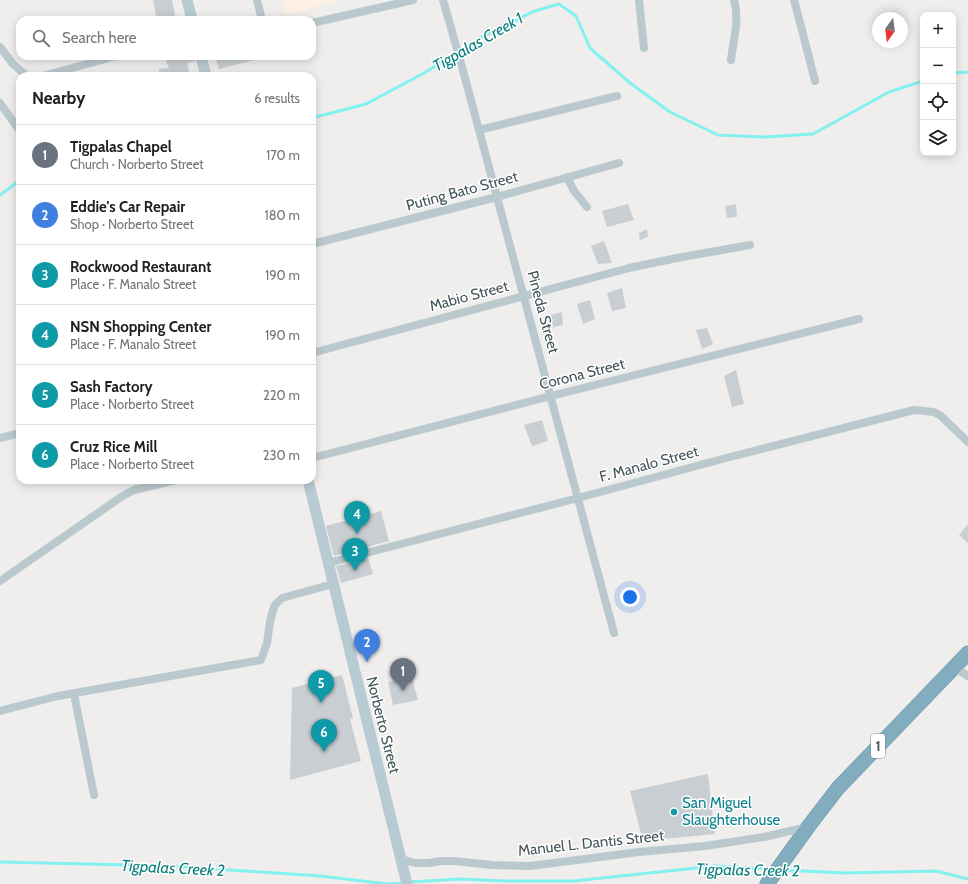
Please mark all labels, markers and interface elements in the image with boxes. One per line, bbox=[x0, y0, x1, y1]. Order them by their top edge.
water label: Tigpalas Creek 1 bbox=[429, 8, 527, 76]
north arrow bbox=[872, 12, 908, 48]
map controls bbox=[920, 12, 956, 156]
button: + bbox=[920, 12, 956, 48]
search box bbox=[16, 16, 316, 60]
icon: search bbox=[30, 27, 52, 49]
text: Search here bbox=[62, 29, 137, 47]
button: − bbox=[920, 48, 956, 84]
button: locate bbox=[920, 84, 956, 120]
text: Nearby bbox=[32, 88, 85, 108]
text: 6 results bbox=[254, 90, 300, 106]
button: layers bbox=[920, 120, 956, 156]
text: Tigpalas Chapel bbox=[70, 138, 172, 156]
text: 1 bbox=[43, 147, 47, 163]
text: 170 m bbox=[266, 147, 300, 163]
text: Church · Norberto Street bbox=[70, 156, 204, 172]
street label: Puting Bato Street bbox=[404, 167, 520, 215]
text: Eddie's Car Repair bbox=[70, 198, 185, 216]
text: 2 bbox=[42, 207, 48, 223]
text: 180 m bbox=[264, 207, 300, 223]
text: Shop · Norberto Street bbox=[70, 216, 194, 232]
text: Rockwood Restaurant bbox=[70, 258, 211, 276]
text: 3 bbox=[41, 267, 49, 283]
text: 190 m bbox=[265, 267, 300, 283]
street label: Pineda Street bbox=[523, 269, 563, 355]
text: Place · F. Manalo Street bbox=[70, 276, 196, 292]
street label: Mabio Street bbox=[428, 277, 510, 315]
text: NSN Shopping Center bbox=[70, 318, 211, 336]
text: 4 bbox=[41, 327, 49, 343]
text: 190 m bbox=[265, 327, 300, 343]
text: Place · F. Manalo Street bbox=[70, 336, 196, 352]
street label: Corona Street bbox=[537, 355, 627, 393]
text: Sash Factory bbox=[70, 378, 152, 396]
text: 5 bbox=[42, 387, 48, 403]
text: 220 m bbox=[263, 387, 300, 403]
text: Place · Norberto Street bbox=[70, 396, 194, 412]
text: Cruz Rice Mill bbox=[70, 438, 157, 456]
street label: F. Manalo Street bbox=[597, 442, 701, 486]
text: 6 bbox=[41, 447, 49, 463]
text: 230 m bbox=[263, 447, 300, 463]
text: Place · Norberto Street bbox=[70, 456, 194, 472]
pin: 4 bbox=[344, 501, 370, 534]
pin: 3 bbox=[342, 538, 368, 571]
your location bbox=[620, 587, 640, 607]
pin: 2 bbox=[354, 629, 380, 662]
pin: 1 bbox=[390, 658, 416, 691]
pin: 5 bbox=[308, 670, 334, 703]
street label: Norberto Street bbox=[362, 675, 404, 775]
pin: 6 bbox=[311, 719, 337, 752]
road number: 1 bbox=[871, 734, 885, 758]
place label: San Miguel Slaughterhouse bbox=[682, 794, 781, 829]
marker: San Miguel Slaughterhouse bbox=[669, 807, 679, 817]
street label: Manuel L. Dantis Street bbox=[517, 826, 665, 860]
water label: Tigpalas Creek 2 bbox=[120, 856, 226, 880]
water label: Tigpalas Creek 2 bbox=[696, 860, 800, 880]

